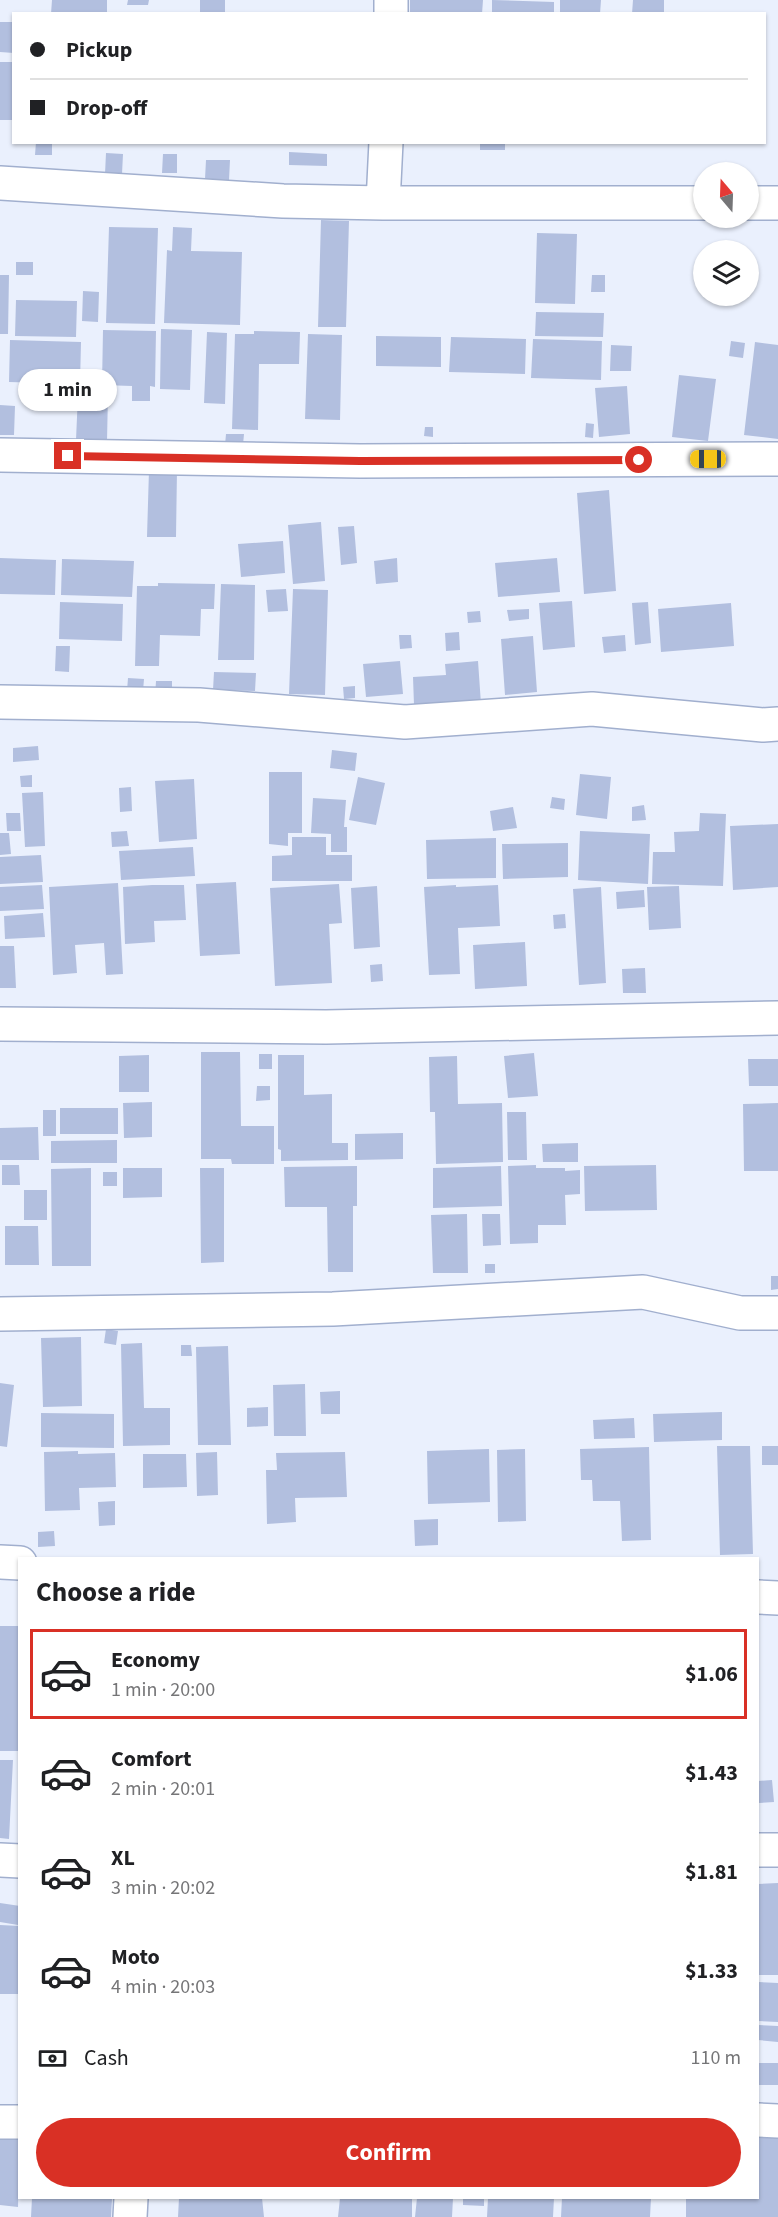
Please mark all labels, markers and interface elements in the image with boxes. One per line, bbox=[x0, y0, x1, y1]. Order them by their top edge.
text: Pickup bbox=[66, 34, 132, 66]
text: Drop-off bbox=[66, 92, 147, 124]
north arrow bbox=[693, 162, 759, 228]
map controls bbox=[693, 162, 759, 306]
button: layers bbox=[693, 240, 759, 306]
callout: 1 min bbox=[19, 369, 118, 411]
text: 1 min bbox=[43, 376, 92, 404]
route end bbox=[54, 442, 81, 469]
route start bbox=[625, 446, 652, 473]
car bbox=[690, 450, 726, 468]
text: Choose a ride bbox=[36, 1573, 196, 1612]
text: Economy bbox=[111, 1644, 200, 1676]
icon: car bbox=[39, 1647, 93, 1701]
text: $1.06 bbox=[685, 1658, 738, 1690]
text: 1 min · 20:00 bbox=[111, 1676, 215, 1704]
text: Comfort bbox=[111, 1743, 192, 1775]
icon: car bbox=[39, 1746, 93, 1800]
text: $1.43 bbox=[685, 1757, 738, 1789]
text: 2 min · 20:01 bbox=[111, 1775, 215, 1803]
text: XL bbox=[111, 1842, 135, 1874]
icon: car bbox=[39, 1845, 93, 1899]
text: $1.81 bbox=[685, 1856, 738, 1888]
text: 3 min · 20:02 bbox=[111, 1874, 215, 1902]
text: Moto bbox=[111, 1941, 160, 1973]
icon: car bbox=[39, 1944, 93, 1998]
text: $1.33 bbox=[685, 1955, 738, 1987]
text: 4 min · 20:03 bbox=[111, 1973, 215, 2001]
icon: cash bbox=[36, 2042, 69, 2075]
text: Cash bbox=[84, 2042, 129, 2074]
text: 110 m bbox=[691, 2044, 741, 2072]
button: Confirm bbox=[36, 2118, 741, 2187]

